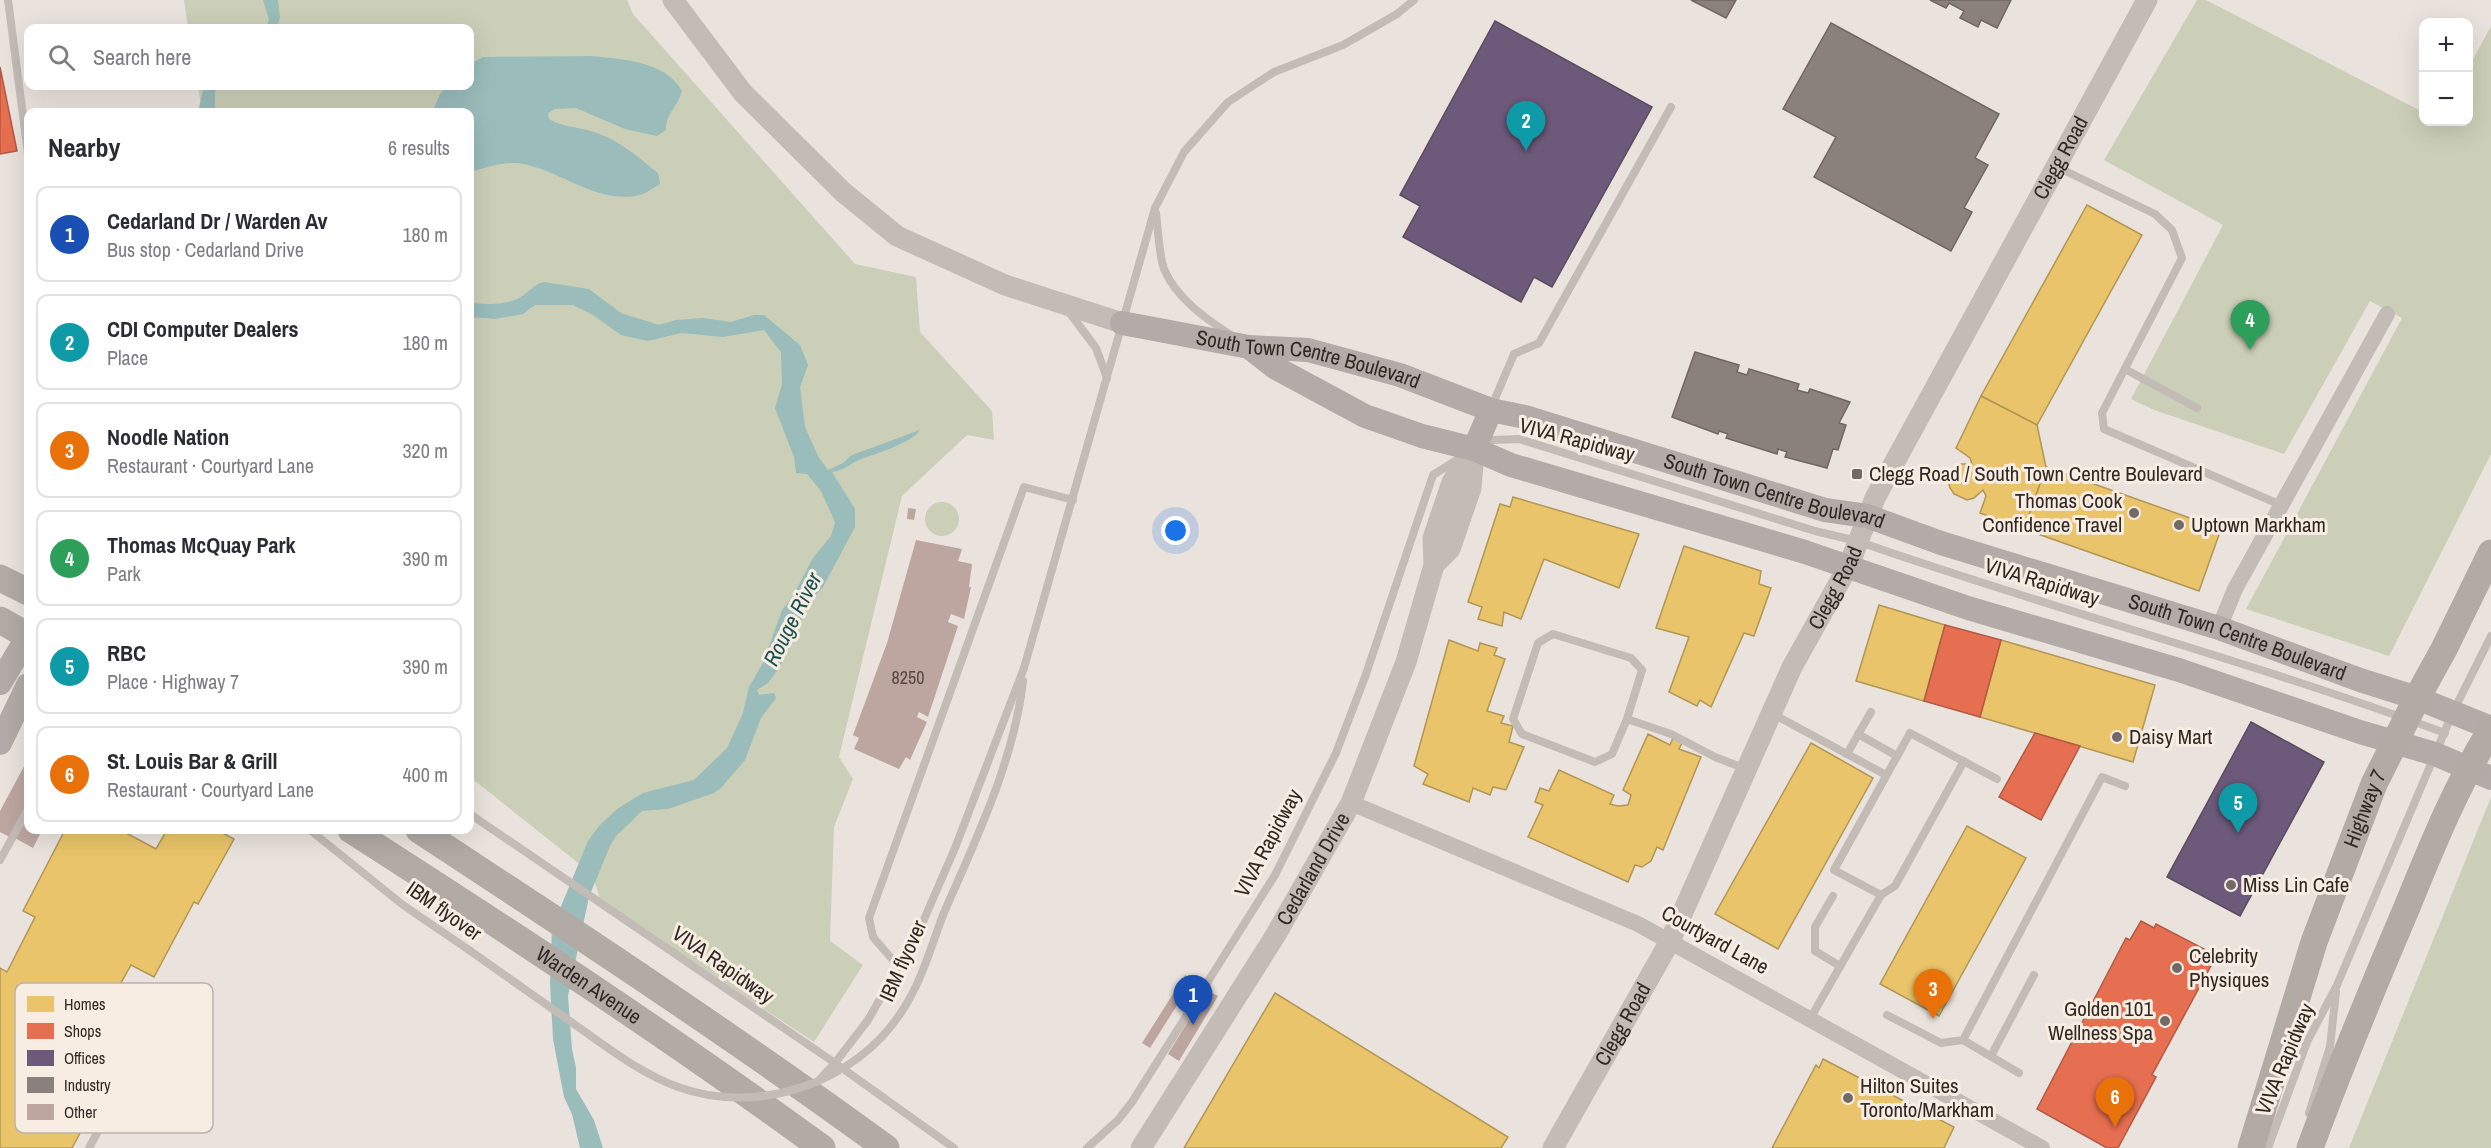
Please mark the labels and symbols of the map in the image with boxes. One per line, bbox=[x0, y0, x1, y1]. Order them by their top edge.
pin: 2 bbox=[1506, 102, 1546, 151]
street label: Clegg Road bbox=[2026, 111, 2095, 204]
pin: 4 bbox=[2230, 300, 2270, 350]
street label: South Town Centre Boulevard bbox=[1194, 322, 1425, 395]
street label: VIVA Rapidway bbox=[1516, 410, 1638, 469]
street label: South Town Centre Boulevard bbox=[1660, 446, 1889, 535]
place label: Clegg Road / South Town Centre Boulevard bbox=[1869, 459, 2203, 488]
marker: Clegg Road / South Town Centre Boulevard bbox=[1850, 467, 1864, 481]
place label: Thomas Cook Confidence Travel bbox=[1982, 486, 2122, 539]
marker: Thomas Cook Confidence Travel bbox=[2127, 506, 2141, 520]
place label: Uptown Markham bbox=[2191, 510, 2326, 539]
your location bbox=[1161, 516, 1190, 545]
marker: Uptown Markham bbox=[2172, 518, 2186, 532]
street label: Clegg Road bbox=[1801, 542, 1869, 635]
street label: VIVA Rapidway bbox=[1981, 550, 2103, 613]
water label: Rouge River bbox=[756, 566, 829, 671]
street label: South Town Centre Boulevard bbox=[2125, 586, 2350, 688]
house number: 8250 bbox=[892, 665, 924, 690]
place label: Daisy Mart bbox=[2129, 722, 2212, 751]
marker: Daisy Mart bbox=[2110, 730, 2124, 744]
street label: Highway 7 bbox=[2336, 765, 2393, 852]
street label: VIVA Rapidway bbox=[1227, 783, 1308, 902]
pin: 5 bbox=[2218, 784, 2258, 833]
street label: Cedarland Drive bbox=[1269, 807, 1357, 930]
place label: Miss Lin Cafe bbox=[2243, 870, 2349, 899]
street label: IBM flyover bbox=[401, 874, 488, 947]
marker: Miss Lin Cafe bbox=[2224, 878, 2238, 892]
street label: Courtyard Lane bbox=[1656, 898, 1774, 981]
street label: IBM flyover bbox=[872, 915, 933, 1006]
street label: VIVA Rapidway bbox=[666, 919, 780, 1011]
street label: Warden Avenue bbox=[530, 939, 648, 1031]
place label: Celebrity Physiques bbox=[2189, 941, 2269, 994]
marker: Celebrity Physiques bbox=[2170, 961, 2184, 975]
pin: 3 bbox=[1914, 970, 1952, 1019]
pin: 1 bbox=[1174, 976, 1212, 1025]
street label: Clegg Road bbox=[1587, 977, 1657, 1071]
legend bbox=[15, 983, 213, 1133]
text: Homes bbox=[64, 993, 106, 1015]
place label: Golden 101 Wellness Spa bbox=[2048, 994, 2153, 1047]
street label: VIVA Rapidway bbox=[2248, 998, 2321, 1119]
marker: Golden 101 Wellness Spa bbox=[2158, 1014, 2172, 1028]
text: Shops bbox=[64, 1020, 101, 1042]
text: Offices bbox=[64, 1047, 105, 1069]
place label: Hilton Suites Toronto/Markham bbox=[1860, 1071, 1994, 1124]
text: Industry bbox=[64, 1074, 111, 1096]
pin: 6 bbox=[2096, 1078, 2134, 1127]
marker: Hilton Suites Toronto/Markham bbox=[1841, 1091, 1855, 1105]
text: Other bbox=[64, 1101, 97, 1123]

